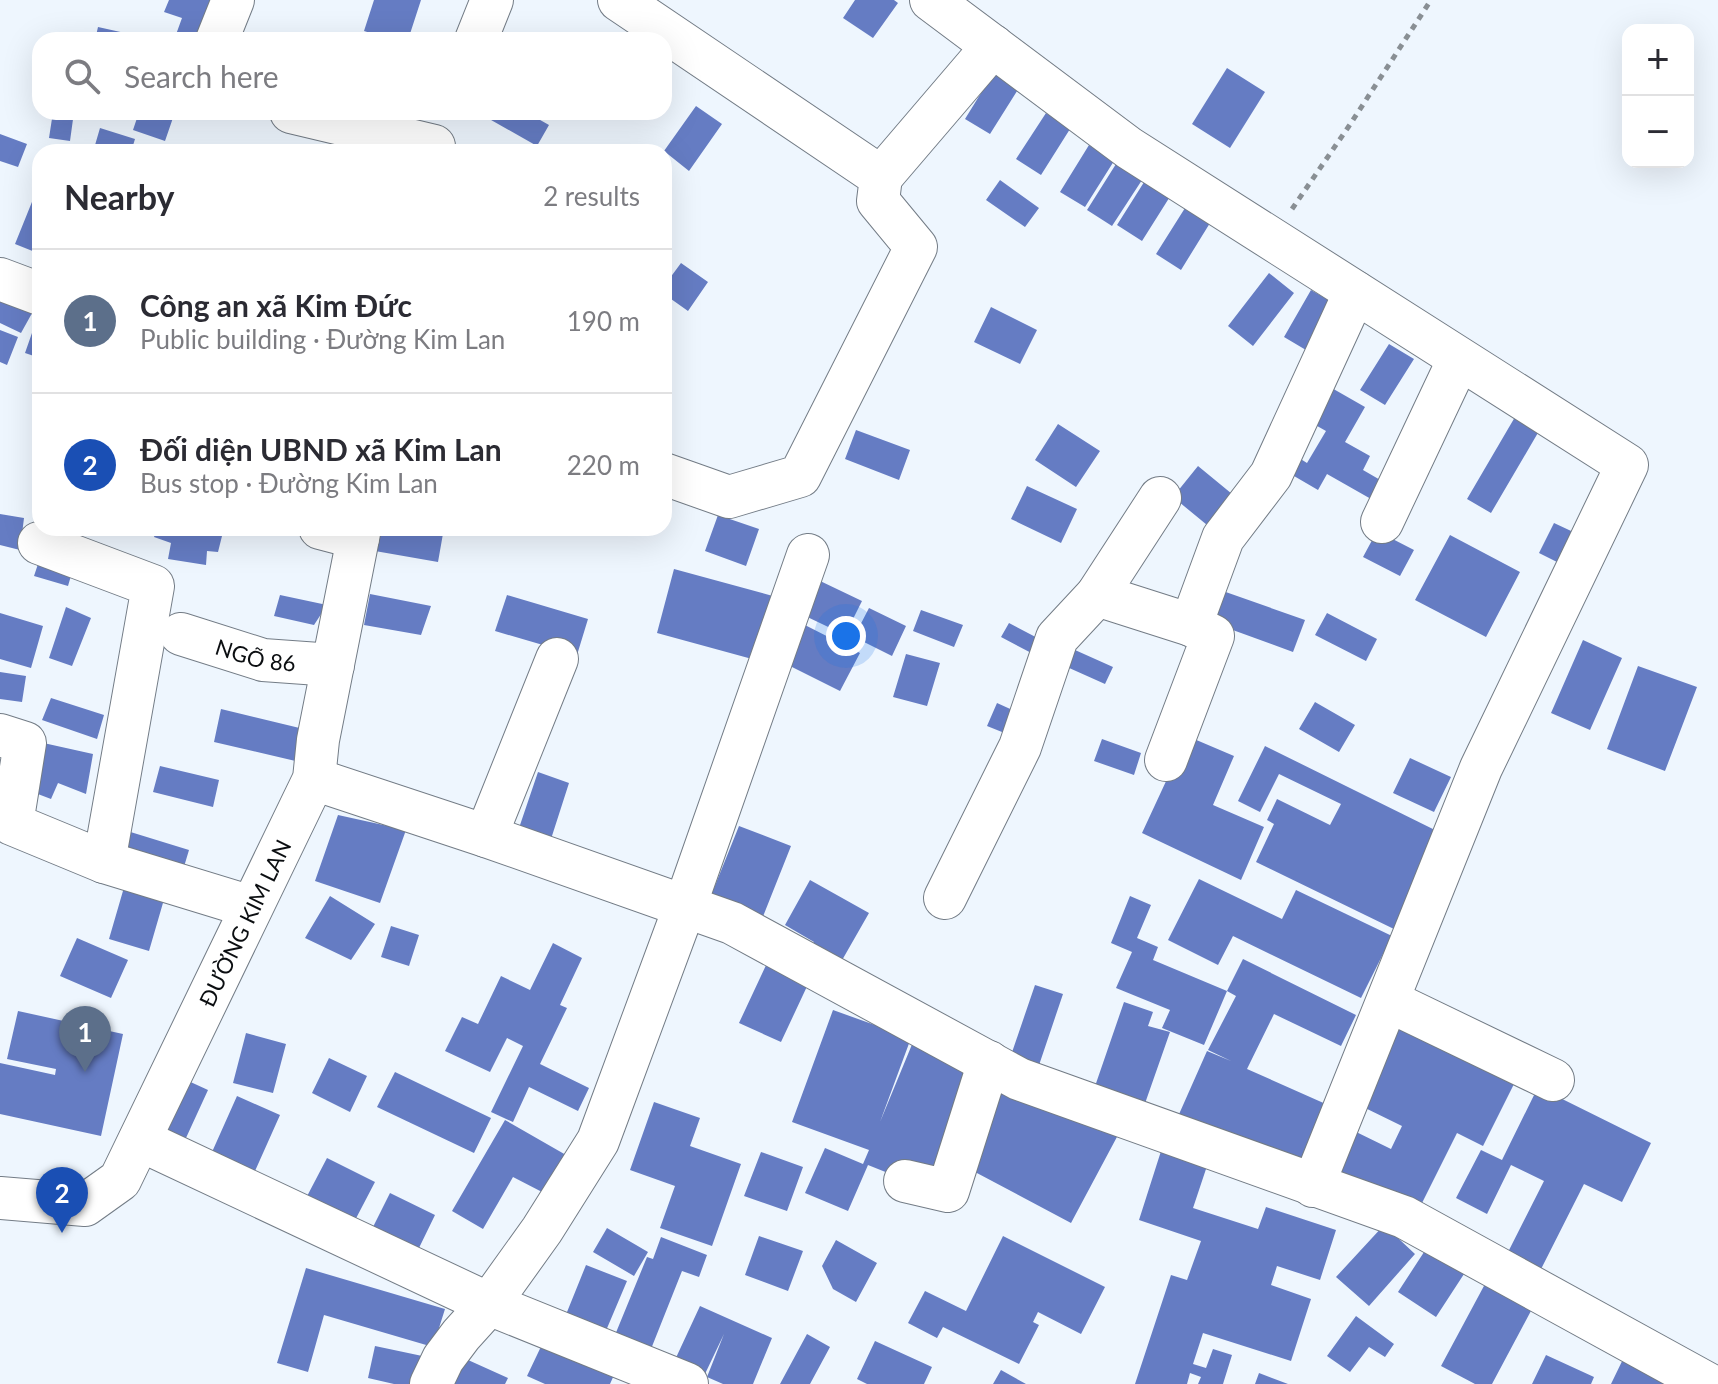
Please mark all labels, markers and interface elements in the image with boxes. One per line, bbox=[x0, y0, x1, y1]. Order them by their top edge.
map controls bbox=[1622, 24, 1694, 168]
button: + bbox=[1622, 24, 1694, 96]
search box bbox=[32, 32, 672, 120]
icon: search bbox=[60, 54, 104, 98]
text: Search here bbox=[124, 58, 279, 94]
button: − bbox=[1622, 96, 1694, 168]
text: Nearby bbox=[64, 176, 175, 217]
text: 2 results bbox=[543, 180, 640, 212]
text: Công an xã Kim Đức bbox=[140, 287, 412, 323]
text: 1 bbox=[82, 305, 98, 337]
text: 190 m bbox=[567, 305, 640, 337]
text: Public building · Đường Kim Lan bbox=[140, 323, 505, 355]
text: Đối diện UBND xã Kim Lan bbox=[140, 431, 502, 467]
text: 2 bbox=[82, 449, 98, 481]
text: 220 m bbox=[567, 449, 640, 481]
text: Bus stop · Đường Kim Lan bbox=[140, 467, 438, 499]
your location bbox=[826, 616, 866, 656]
street label: NGÕ 86 bbox=[212, 632, 297, 676]
street label: ĐƯỜNG KIM LAN bbox=[193, 835, 296, 1011]
pin: 1 bbox=[59, 1006, 111, 1072]
pin: 2 bbox=[36, 1167, 88, 1233]

